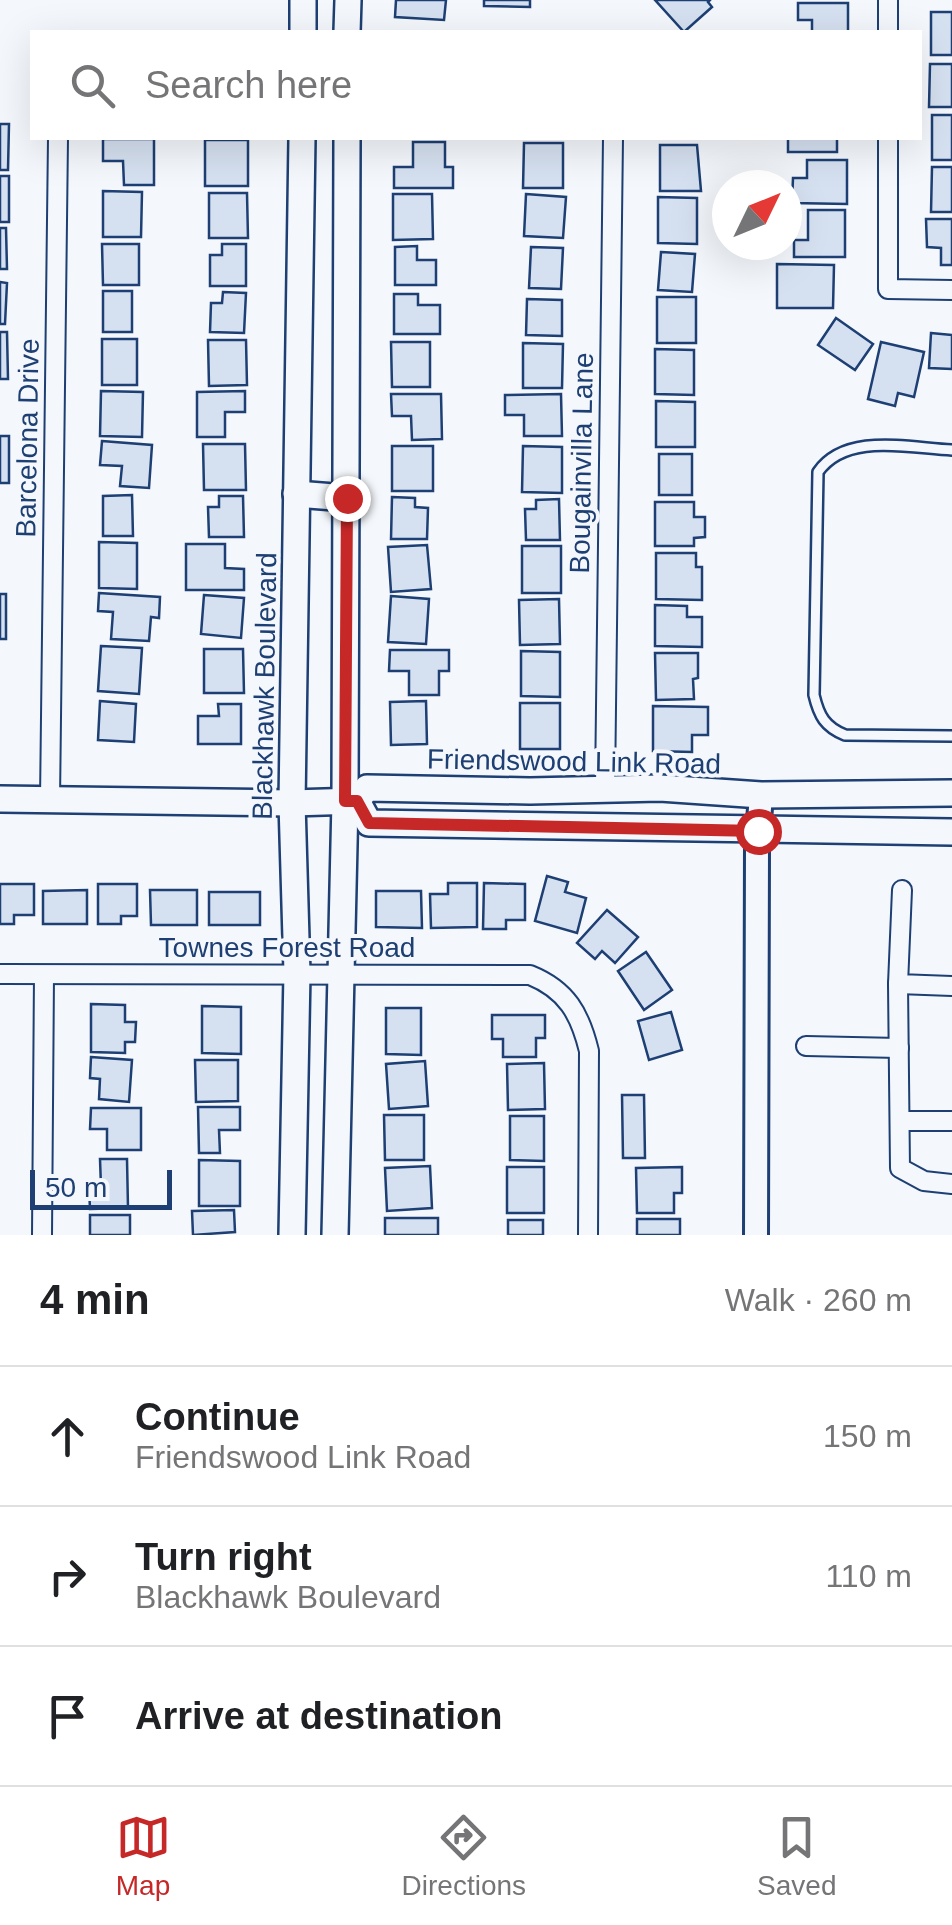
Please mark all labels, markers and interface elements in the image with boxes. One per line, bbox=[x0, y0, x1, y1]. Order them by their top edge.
search box bbox=[30, 30, 922, 140]
icon: search bbox=[65, 58, 120, 113]
text: Search here bbox=[145, 64, 352, 106]
north arrow bbox=[712, 170, 802, 260]
street label: Barcelona Drive bbox=[10, 338, 45, 538]
street label: Bougainvilla Lane bbox=[564, 352, 599, 574]
route end bbox=[325, 476, 371, 522]
street label: Blackhawk Boulevard bbox=[247, 552, 282, 820]
street label: Friendswood Link Road bbox=[427, 743, 721, 780]
route start bbox=[736, 809, 782, 855]
street label: Townes Forest Road bbox=[159, 932, 415, 963]
scale bar bbox=[30, 1165, 172, 1210]
text: 50 m bbox=[45, 1172, 107, 1203]
text: 4 min bbox=[40, 1276, 150, 1323]
text: Walk · 260 m bbox=[725, 1282, 912, 1318]
text: Continue bbox=[135, 1396, 300, 1438]
icon: ahead bbox=[40, 1409, 95, 1464]
text: 150 m bbox=[823, 1418, 912, 1454]
text: Friendswood Link Road bbox=[135, 1439, 471, 1475]
text: Turn right bbox=[135, 1536, 312, 1578]
icon: right bbox=[40, 1549, 95, 1604]
text: 110 m bbox=[825, 1558, 912, 1594]
text: Blackhawk Boulevard bbox=[135, 1579, 441, 1615]
icon: arrive bbox=[40, 1689, 95, 1744]
text: Arrive at destination bbox=[135, 1695, 502, 1737]
tab: Map bbox=[116, 1810, 171, 1902]
tab: Directions bbox=[402, 1810, 526, 1902]
tab: Saved bbox=[757, 1810, 836, 1902]

